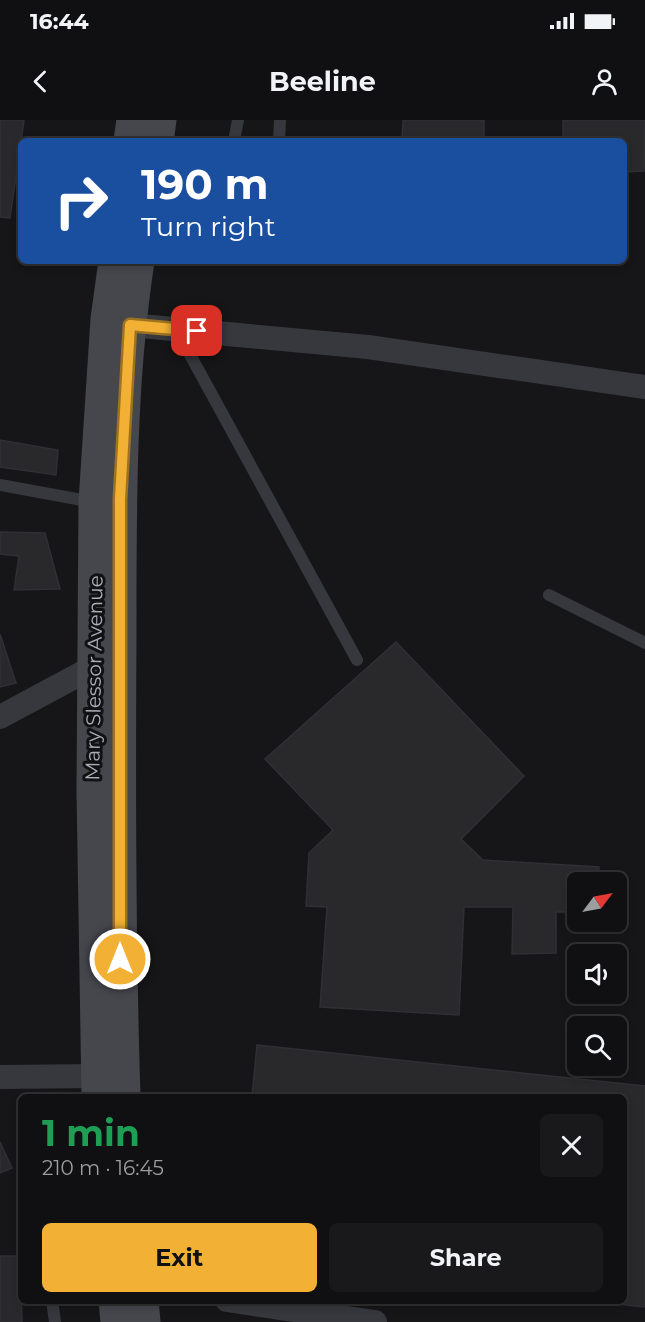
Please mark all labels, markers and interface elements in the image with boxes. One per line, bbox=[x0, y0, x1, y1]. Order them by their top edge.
text: 16:44 bbox=[30, 8, 89, 35]
icon: back bbox=[24, 65, 57, 98]
text: Beeline bbox=[269, 65, 376, 98]
icon: person bbox=[588, 65, 621, 98]
text: 190 m bbox=[141, 158, 269, 210]
icon: right bbox=[42, 162, 120, 240]
text: Turn right bbox=[141, 210, 276, 243]
pin bbox=[171, 305, 222, 356]
icon: arrive bbox=[180, 314, 213, 347]
street label: Mary Slessor Avenue bbox=[80, 575, 108, 781]
north arrow bbox=[567, 872, 627, 932]
map controls bbox=[567, 872, 627, 1076]
position arrow bbox=[88, 927, 152, 991]
button: sound bbox=[567, 944, 627, 1004]
button: search bbox=[567, 1016, 627, 1076]
text: 1 min bbox=[42, 1111, 140, 1155]
button: close bbox=[540, 1114, 603, 1177]
text: 210 m · 16:45 bbox=[42, 1156, 164, 1180]
button: Exit bbox=[42, 1223, 317, 1292]
button: Share bbox=[329, 1223, 603, 1292]

